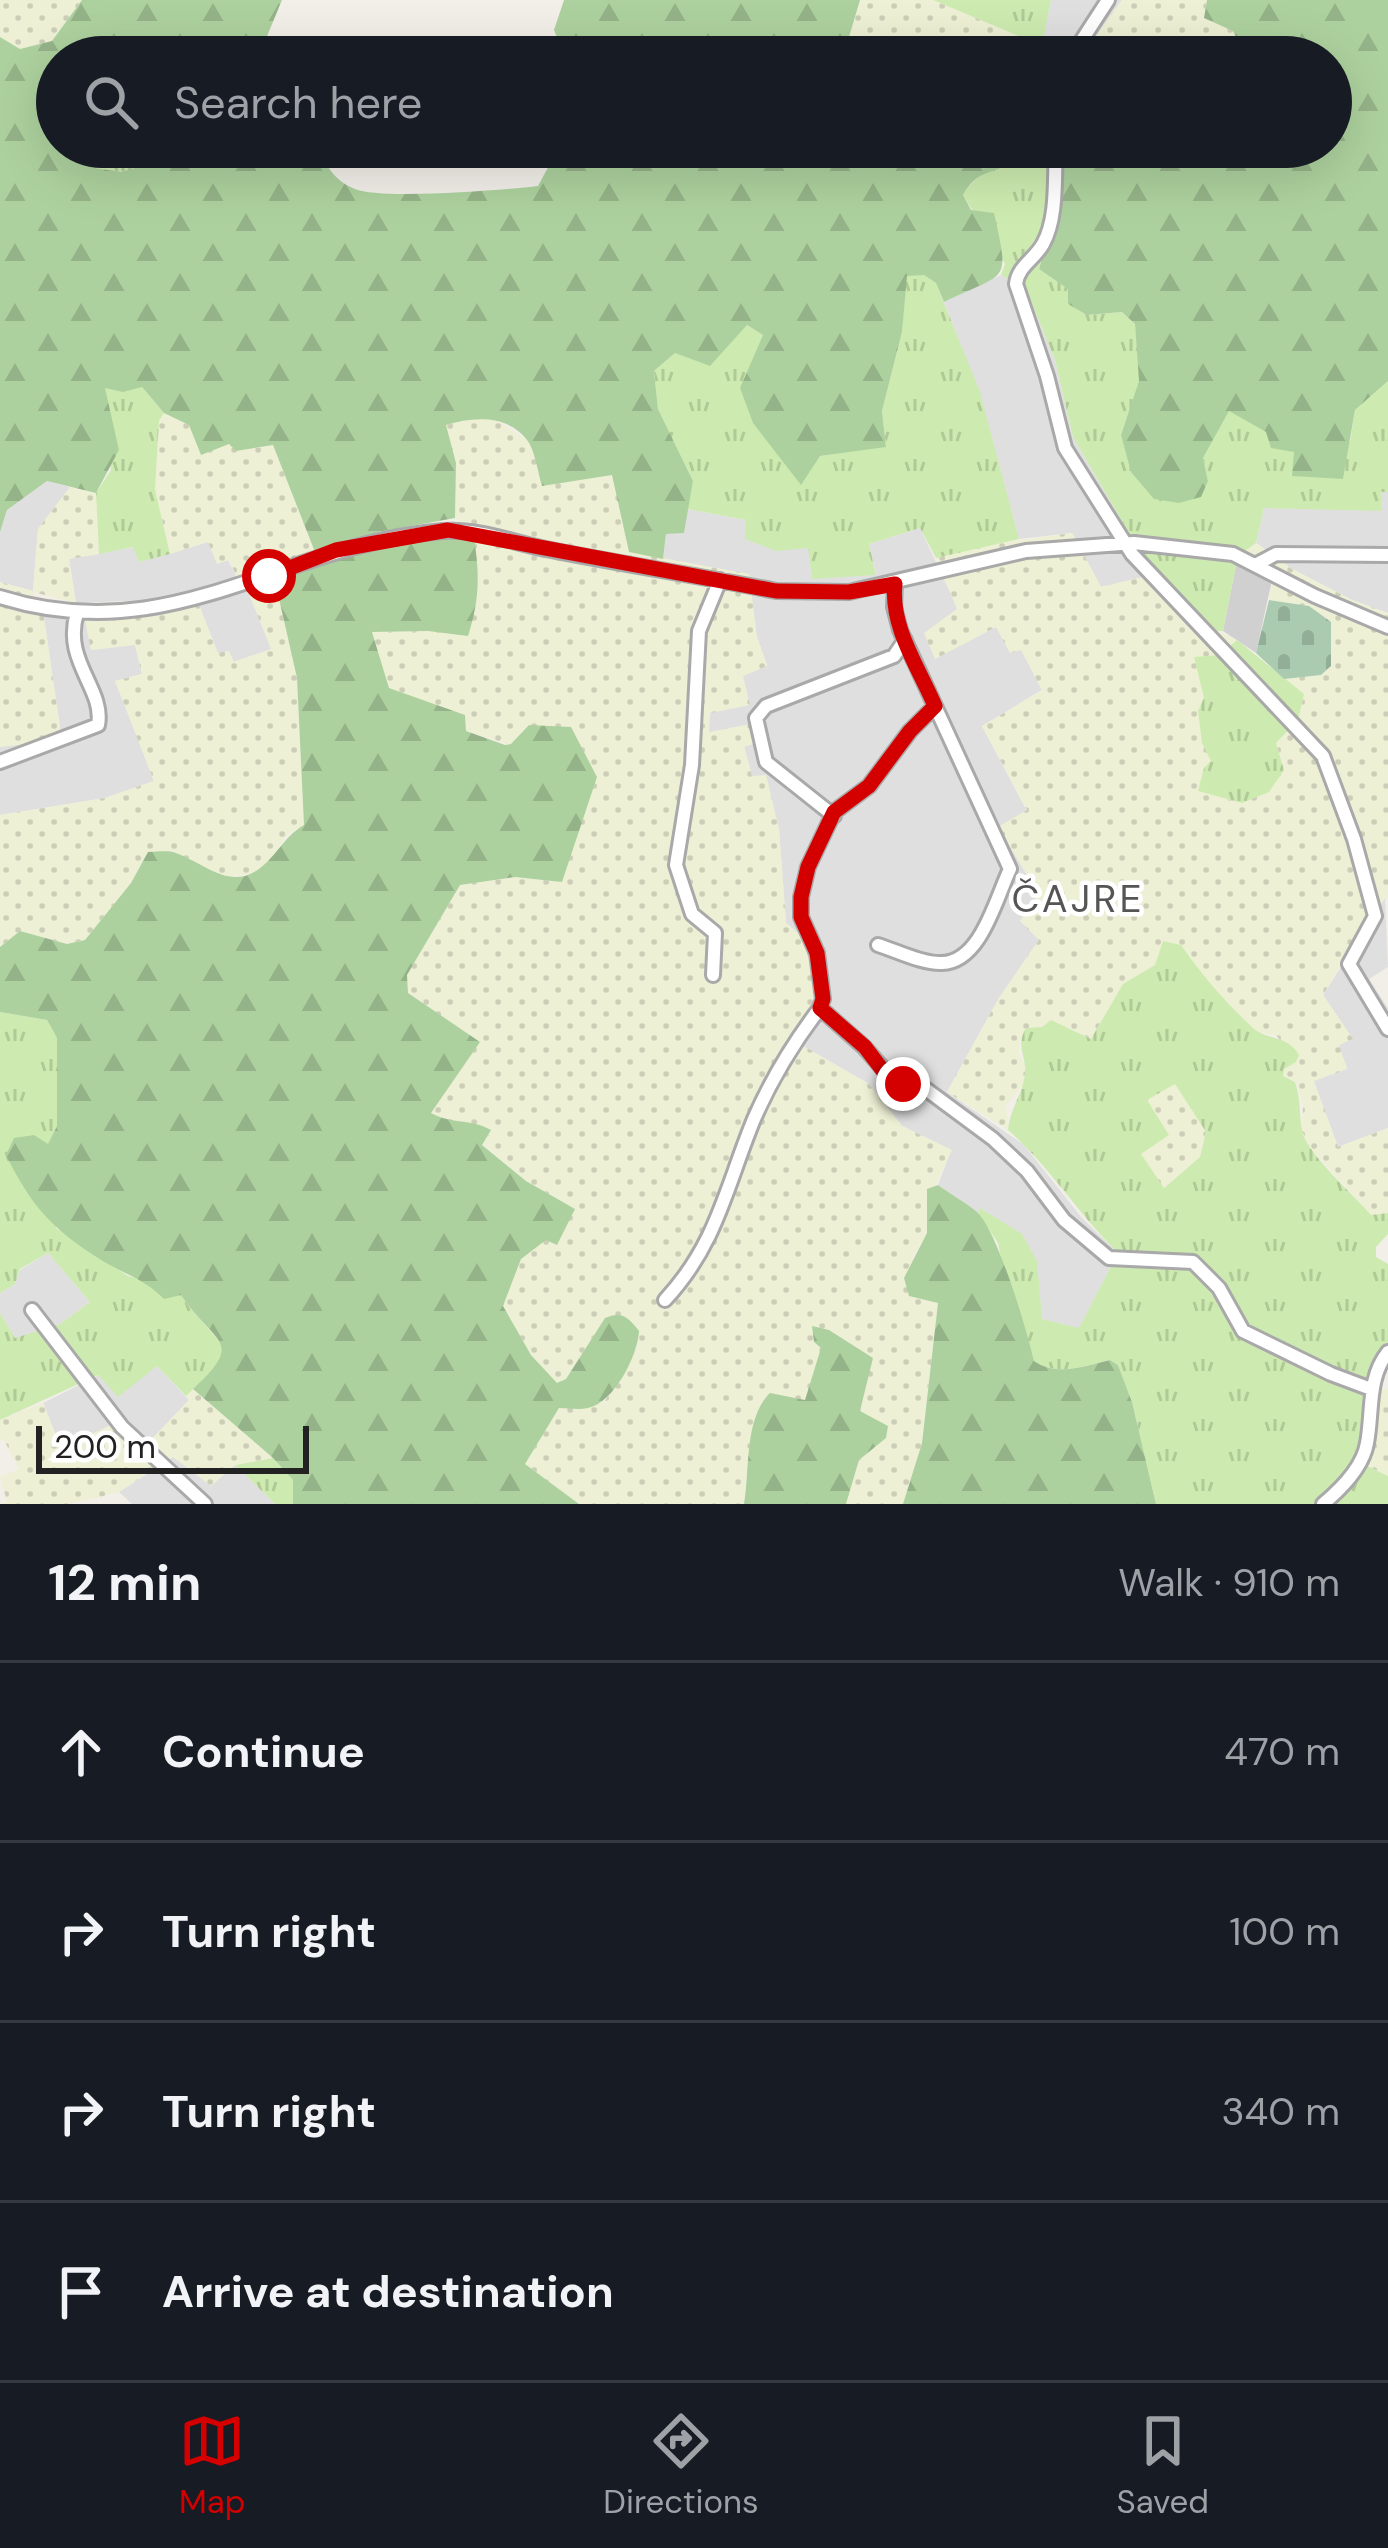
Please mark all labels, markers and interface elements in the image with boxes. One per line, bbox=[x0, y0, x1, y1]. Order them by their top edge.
search box bbox=[36, 36, 1352, 168]
icon: search bbox=[78, 69, 144, 135]
text: Search here bbox=[174, 73, 422, 132]
route start bbox=[242, 549, 296, 603]
district label: ČAJRE bbox=[1012, 873, 1144, 924]
route end bbox=[876, 1057, 930, 1111]
scale bar bbox=[36, 1420, 309, 1473]
text: 200 m bbox=[54, 1425, 156, 1468]
text: 12 min bbox=[48, 1549, 201, 1616]
text: Walk · 910 m bbox=[1118, 1557, 1340, 1608]
icon: ahead bbox=[48, 1719, 114, 1785]
text: Continue bbox=[162, 1722, 365, 1781]
text: 470 m bbox=[1224, 1726, 1340, 1777]
icon: right bbox=[48, 1899, 114, 1965]
text: Turn right bbox=[162, 1902, 376, 1961]
text: 100 m bbox=[1229, 1906, 1340, 1957]
icon: right bbox=[48, 2079, 114, 2145]
text: Turn right bbox=[162, 2082, 376, 2141]
text: 340 m bbox=[1221, 2086, 1340, 2137]
icon: arrive bbox=[48, 2259, 114, 2325]
text: Arrive at destination bbox=[162, 2262, 614, 2321]
tab: Map bbox=[179, 2408, 245, 2523]
tab: Directions bbox=[603, 2408, 759, 2523]
tab: Saved bbox=[1117, 2408, 1209, 2523]

